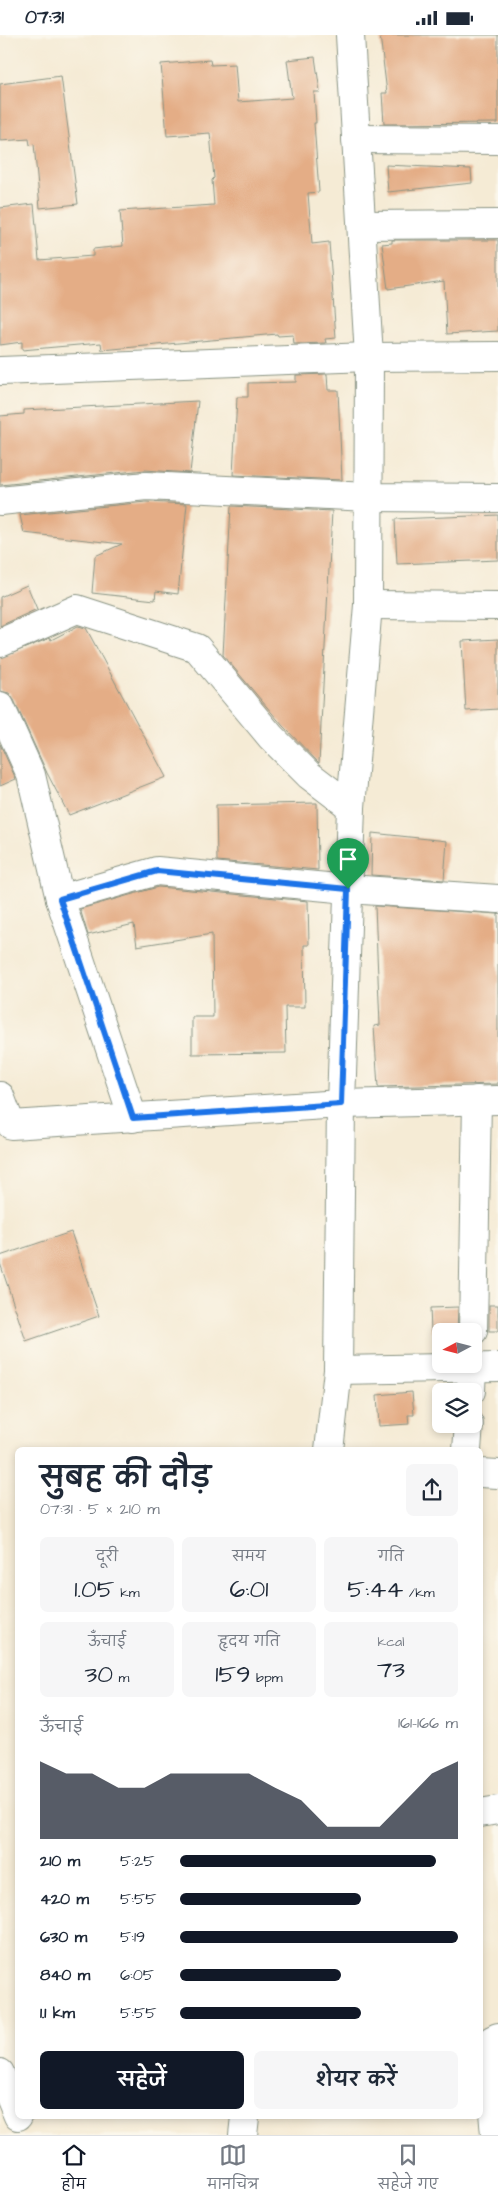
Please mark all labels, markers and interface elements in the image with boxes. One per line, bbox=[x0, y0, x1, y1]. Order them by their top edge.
text: 07:31 bbox=[25, 4, 64, 31]
pin bbox=[327, 838, 369, 889]
icon: arrive bbox=[334, 845, 362, 873]
north arrow bbox=[432, 1323, 482, 1373]
map controls bbox=[432, 1323, 482, 1433]
button: layers bbox=[432, 1383, 482, 1433]
text: सुबह की दौड़ bbox=[40, 1459, 211, 1498]
button: share bbox=[406, 1464, 458, 1516]
text: 07:31 · 5 × 210 m bbox=[40, 1498, 160, 1520]
text: दूरी bbox=[96, 1547, 118, 1567]
text: समय bbox=[232, 1547, 266, 1567]
text: गति bbox=[378, 1547, 404, 1567]
text: 1.05 bbox=[74, 1572, 115, 1607]
text: 6:01 bbox=[230, 1572, 268, 1607]
text: 5:44 bbox=[347, 1572, 403, 1607]
text: km bbox=[115, 1583, 140, 1603]
text: /km bbox=[403, 1583, 435, 1603]
text: ऊँचाई bbox=[88, 1632, 126, 1652]
text: हृदय गति bbox=[218, 1632, 280, 1652]
text: kcal bbox=[378, 1632, 404, 1652]
text: 73 bbox=[377, 1652, 405, 1687]
text: 30 bbox=[84, 1657, 113, 1692]
text: 159 bbox=[215, 1657, 250, 1692]
text: m bbox=[113, 1668, 130, 1688]
text: bpm bbox=[250, 1668, 283, 1688]
text: 161–166 m bbox=[398, 1712, 458, 1734]
text: ऊँचाई bbox=[40, 1716, 83, 1738]
text: 210 m bbox=[40, 1850, 80, 1872]
text: 5:25 bbox=[120, 1850, 154, 1872]
text: 420 m bbox=[40, 1888, 89, 1910]
text: 5:55 bbox=[120, 1888, 157, 1910]
text: 630 m bbox=[40, 1926, 87, 1948]
text: 5:19 bbox=[120, 1926, 145, 1948]
text: 840 m bbox=[40, 1964, 90, 1986]
text: 6:05 bbox=[120, 1964, 154, 1986]
text: 1.1 km bbox=[40, 2002, 75, 2024]
text: 5:55 bbox=[120, 2002, 157, 2024]
button: सहेजें bbox=[40, 2051, 244, 2109]
button: शेयर करें bbox=[254, 2051, 458, 2109]
tab: होम bbox=[60, 2141, 88, 2200]
tab: मानचित्र bbox=[207, 2141, 259, 2200]
tab: सहेजे गए bbox=[378, 2141, 438, 2200]

